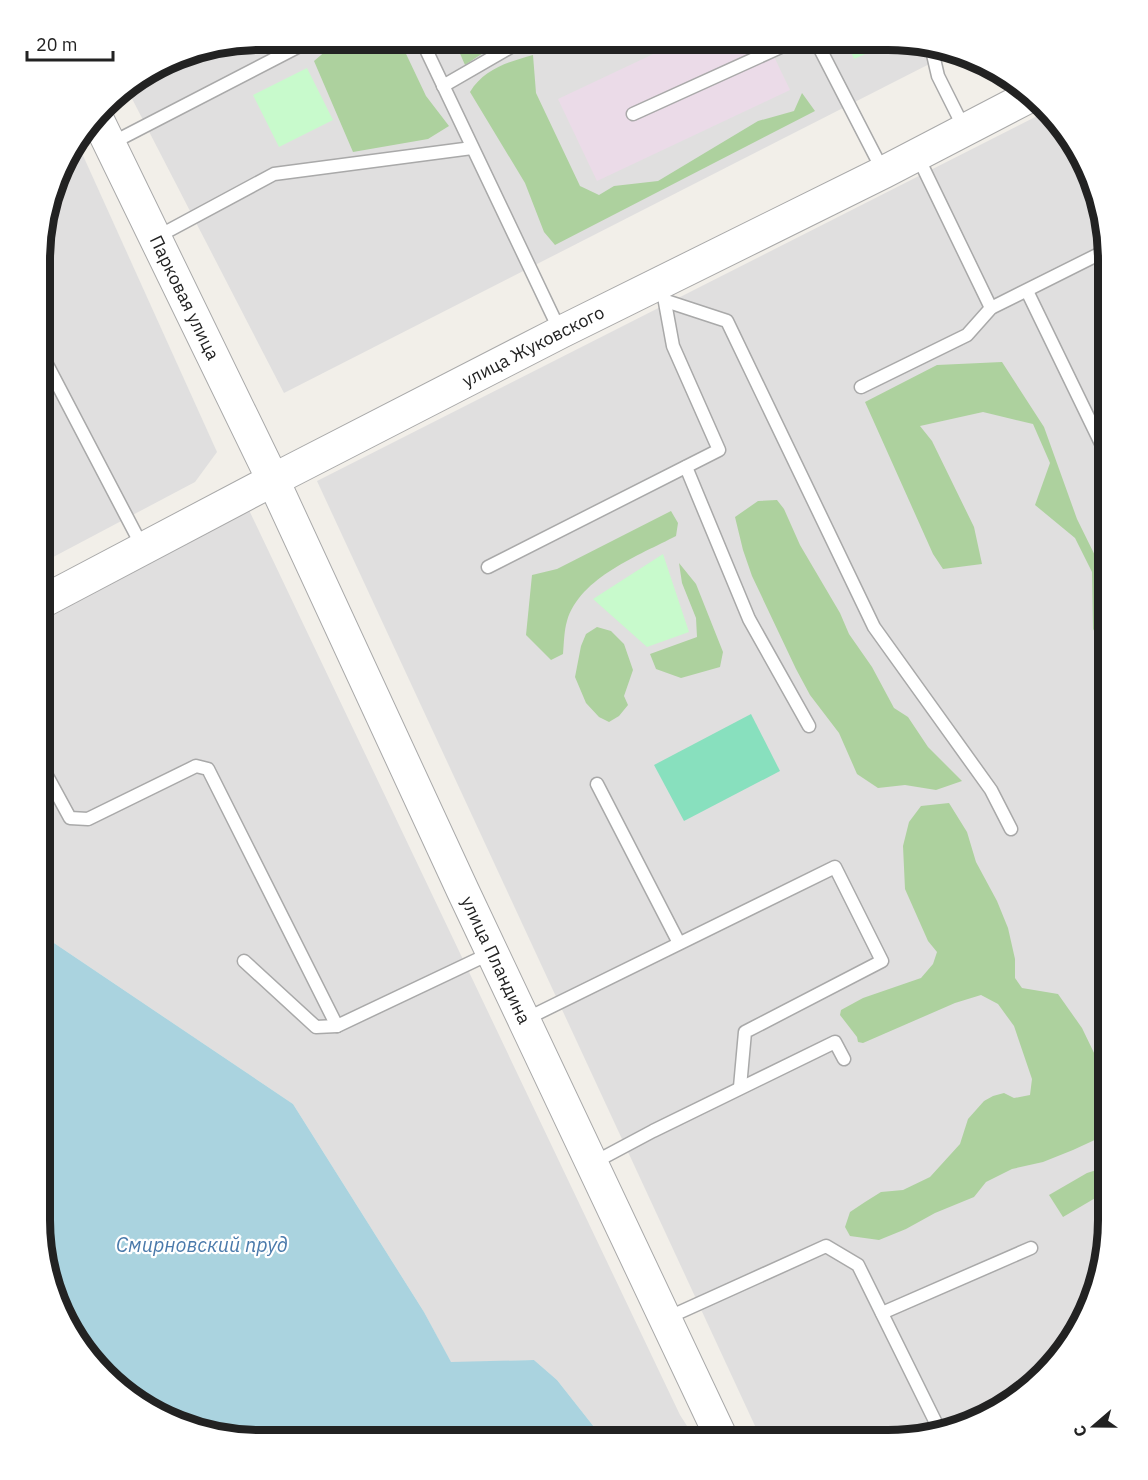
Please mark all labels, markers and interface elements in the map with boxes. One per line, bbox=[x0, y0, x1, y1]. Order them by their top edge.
scale bar bbox=[27, 24, 112, 62]
text: 20 m bbox=[36, 33, 78, 56]
street label: Парковая улица bbox=[145, 231, 225, 364]
street label: улица Жуковского bbox=[458, 300, 608, 392]
street label: улица Пландина bbox=[456, 892, 536, 1028]
water label: Смирновский пруд bbox=[116, 1231, 288, 1258]
north arrow bbox=[1064, 1396, 1124, 1456]
text: С bbox=[1069, 1423, 1091, 1439]

